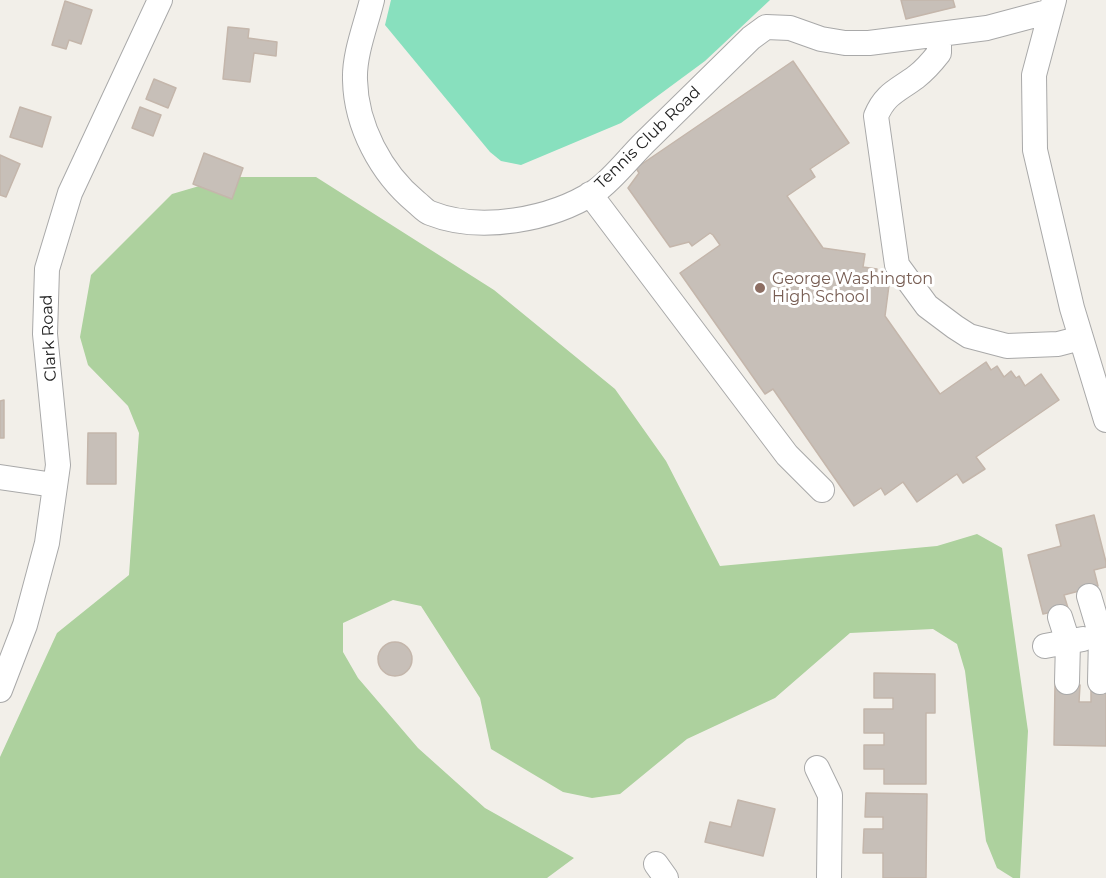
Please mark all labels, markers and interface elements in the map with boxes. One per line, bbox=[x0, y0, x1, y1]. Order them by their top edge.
street label: Tennis Club Road bbox=[591, 83, 705, 193]
place label: George Washington High School bbox=[772, 269, 933, 307]
marker: George Washington High School bbox=[753, 281, 767, 295]
street label: Clark Road bbox=[37, 294, 61, 382]

